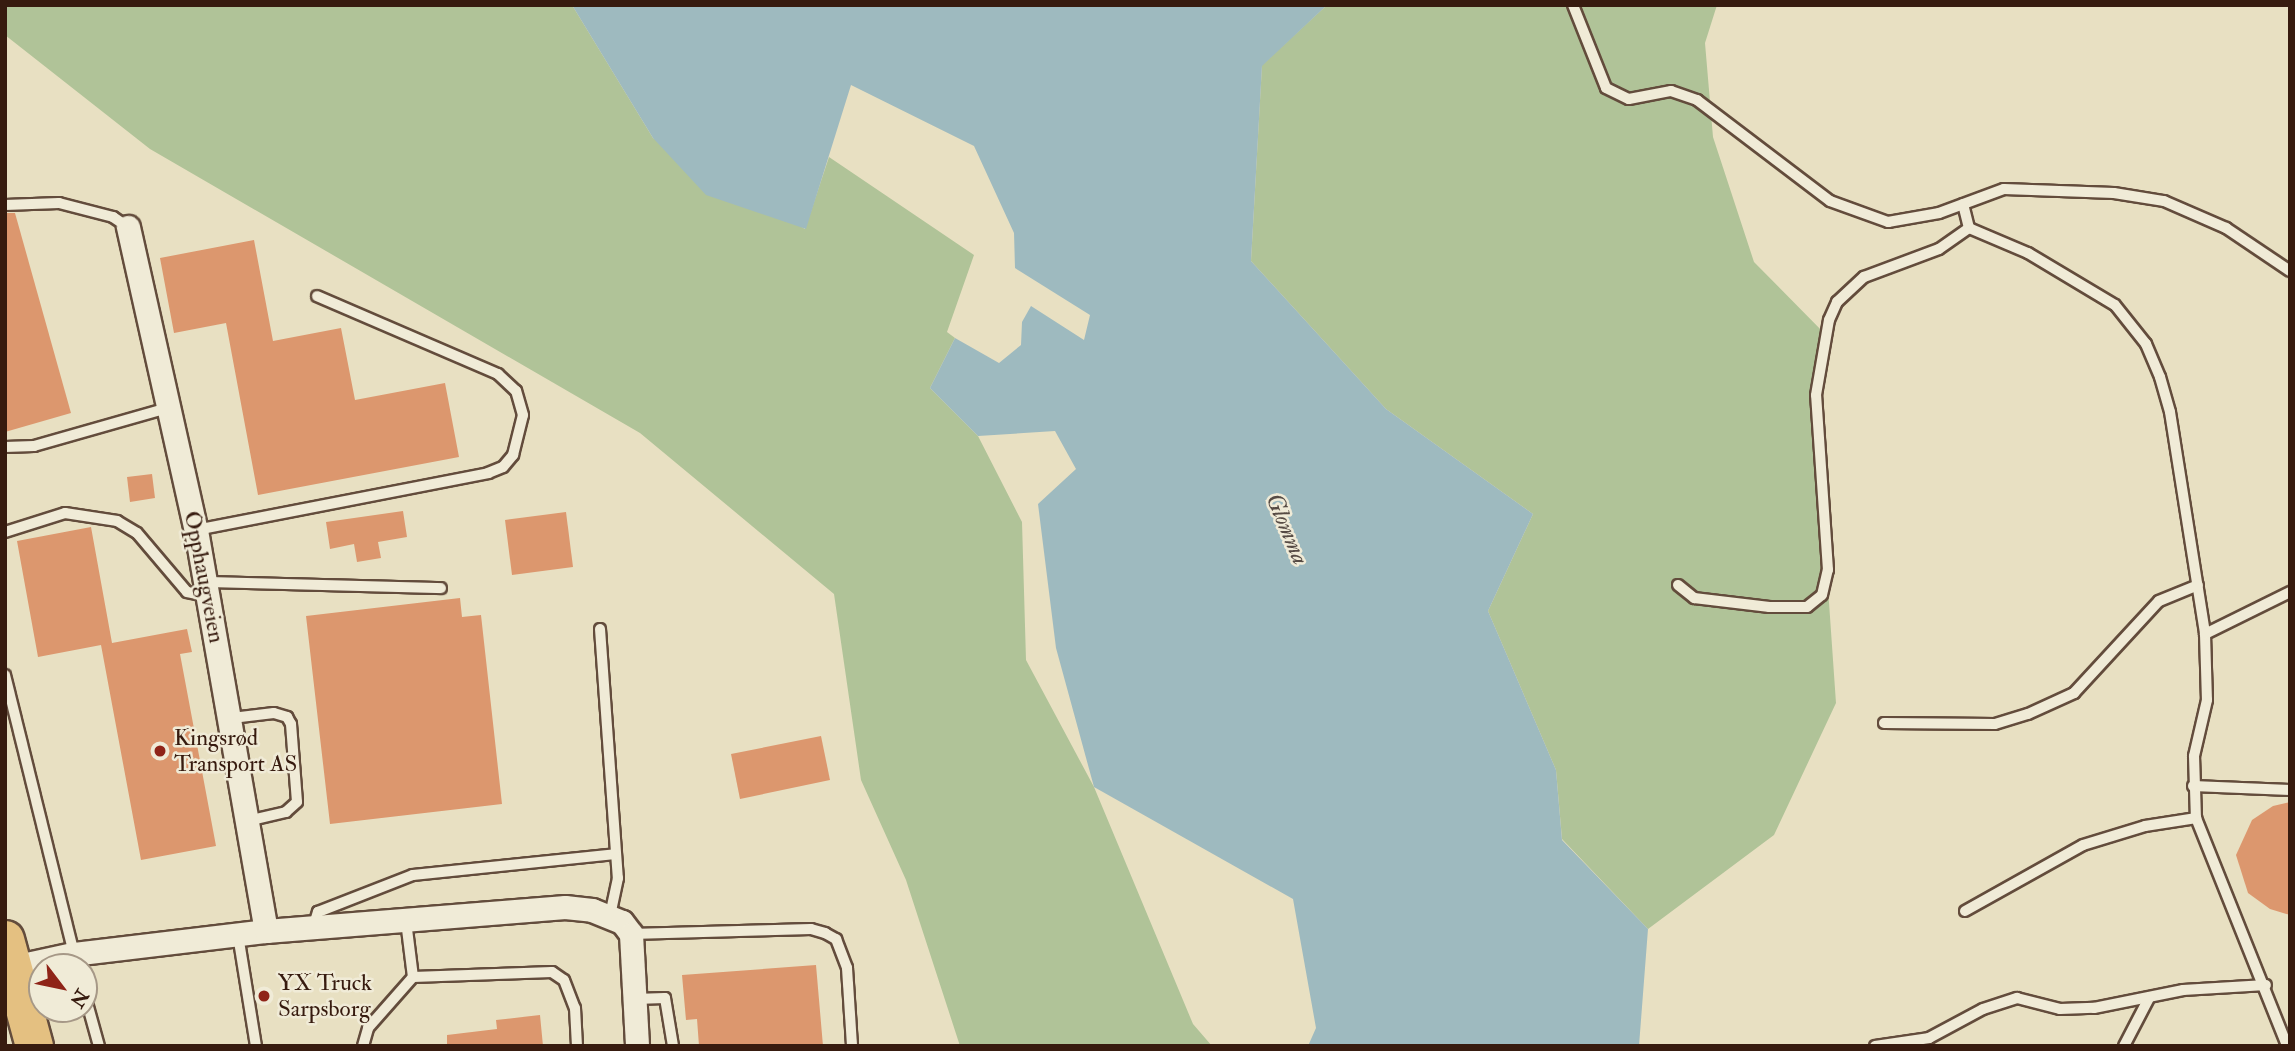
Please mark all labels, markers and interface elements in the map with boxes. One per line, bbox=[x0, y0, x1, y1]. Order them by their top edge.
water label: Glomma bbox=[1259, 489, 1315, 569]
street label: Opphaugveien bbox=[178, 509, 230, 645]
place label: Kingsrød Transport AS bbox=[174, 724, 297, 778]
marker: Kingsrød Transport AS bbox=[152, 743, 168, 759]
north arrow bbox=[28, 953, 98, 1023]
place label: YX Truck Sarpsborg bbox=[278, 969, 372, 1023]
text: N bbox=[64, 984, 94, 1012]
marker: YX Truck Sarpsborg bbox=[256, 988, 272, 1004]

